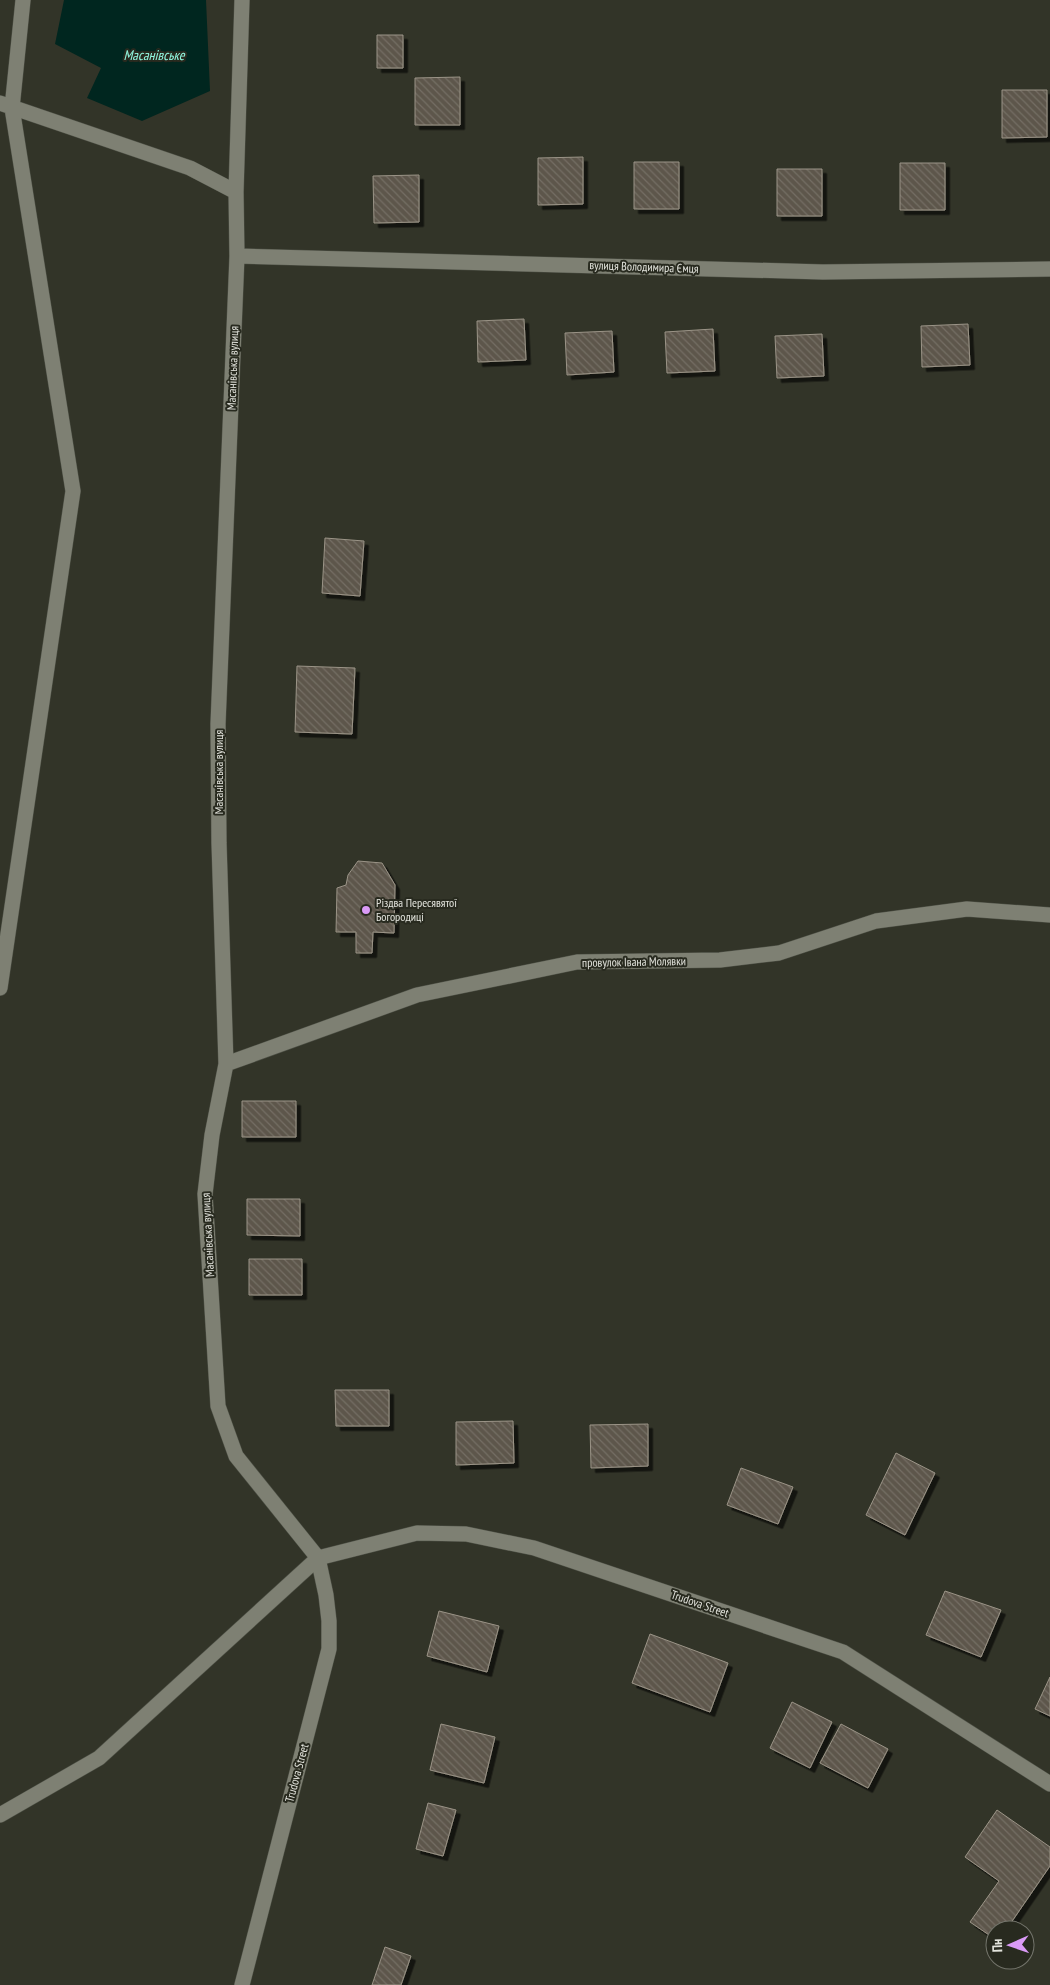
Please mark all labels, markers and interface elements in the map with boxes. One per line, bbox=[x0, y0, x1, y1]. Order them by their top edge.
water label: Масанівське bbox=[123, 46, 186, 64]
street label: вулиця Володимира Ємця bbox=[589, 257, 699, 276]
street label: Масанівська вулиця bbox=[224, 325, 241, 410]
street label: Масанівська вулиця bbox=[211, 730, 226, 814]
place label: Різдва Пересявятої Богородиці bbox=[376, 895, 457, 924]
marker: Різдва Пересявятої Богородиці bbox=[360, 904, 372, 916]
street label: провулок Івана Молявки bbox=[582, 953, 686, 970]
street label: Масанівська вулиця bbox=[198, 1192, 217, 1277]
street label: Trudova Street bbox=[669, 1587, 732, 1621]
street label: Trudova Street bbox=[282, 1741, 312, 1804]
north arrow bbox=[985, 1920, 1035, 1970]
text: Пн bbox=[988, 1938, 1006, 1953]

